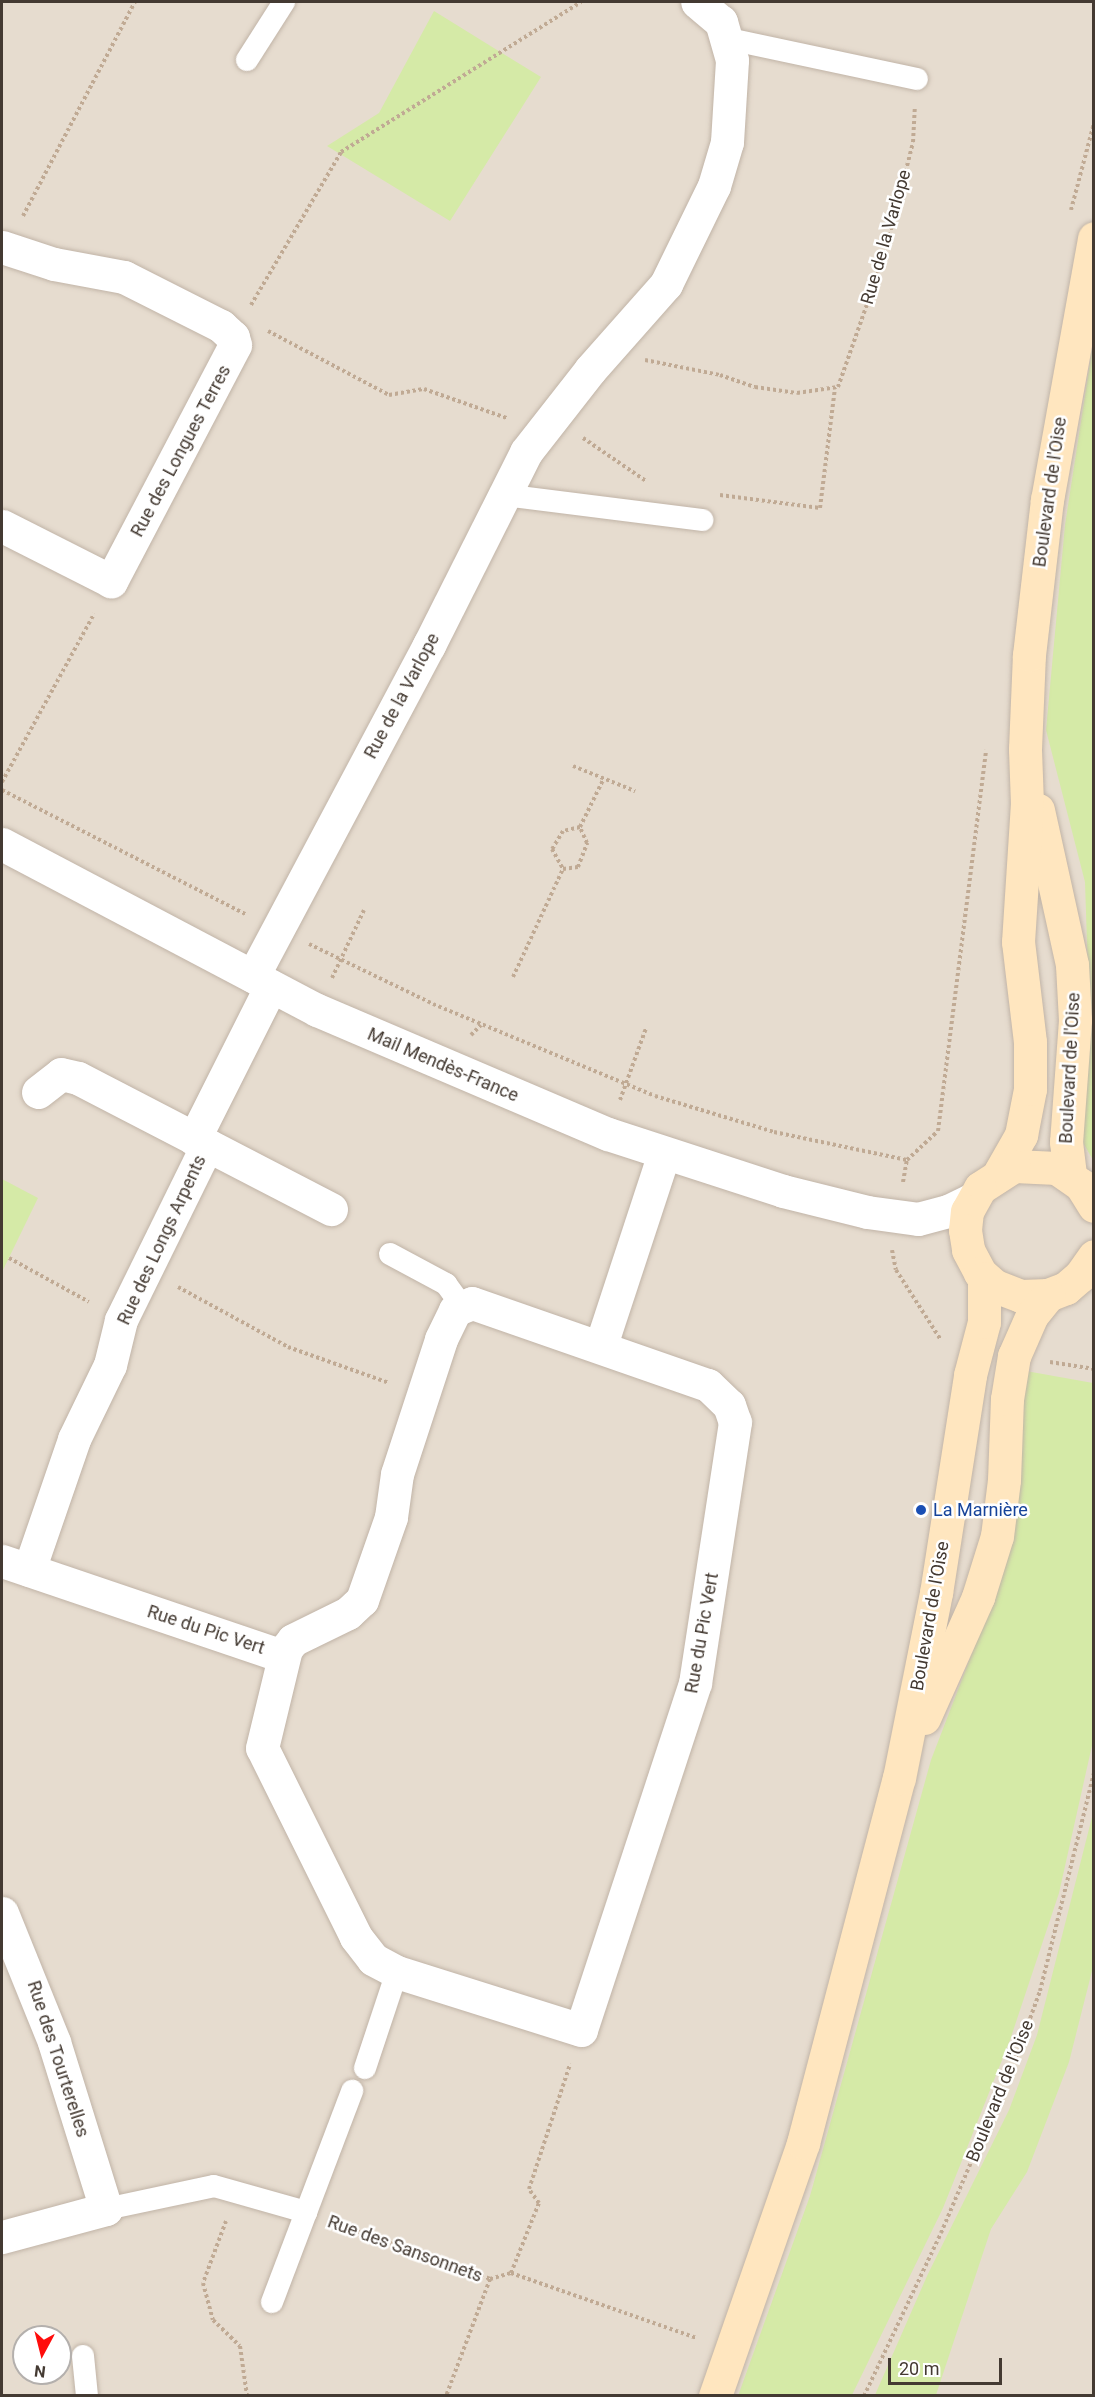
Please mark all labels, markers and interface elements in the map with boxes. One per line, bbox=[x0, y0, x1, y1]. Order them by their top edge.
street label: Rue de la Varlope bbox=[856, 167, 916, 307]
street label: Rue des Longues Terres bbox=[126, 361, 236, 541]
street label: Boulevard de l'Oise bbox=[1029, 416, 1071, 568]
street label: Rue de la Varlope bbox=[360, 630, 444, 762]
street label: Boulevard de l'Oise bbox=[1055, 992, 1085, 1144]
street label: Mail Mendès-France bbox=[364, 1023, 522, 1107]
street label: Rue des Longs Arpents bbox=[113, 1152, 211, 1328]
place label: La Marnière bbox=[933, 1499, 1028, 1521]
marker: La Marnière bbox=[914, 1503, 928, 1517]
street label: Boulevard de l'Oise bbox=[906, 1540, 954, 1692]
street label: Rue du Pic Vert bbox=[681, 1571, 723, 1695]
street label: Rue du Pic Vert bbox=[145, 1601, 267, 1659]
street label: Rue des Tourterelles bbox=[22, 1978, 94, 2140]
street label: Boulevard de l'Oise bbox=[962, 2017, 1038, 2165]
street label: Rue des Sansonnets bbox=[325, 2211, 485, 2287]
north arrow bbox=[12, 2325, 72, 2385]
scale bar bbox=[891, 2346, 1005, 2384]
text: 20 m bbox=[899, 2358, 939, 2379]
text: N bbox=[33, 2361, 47, 2381]

